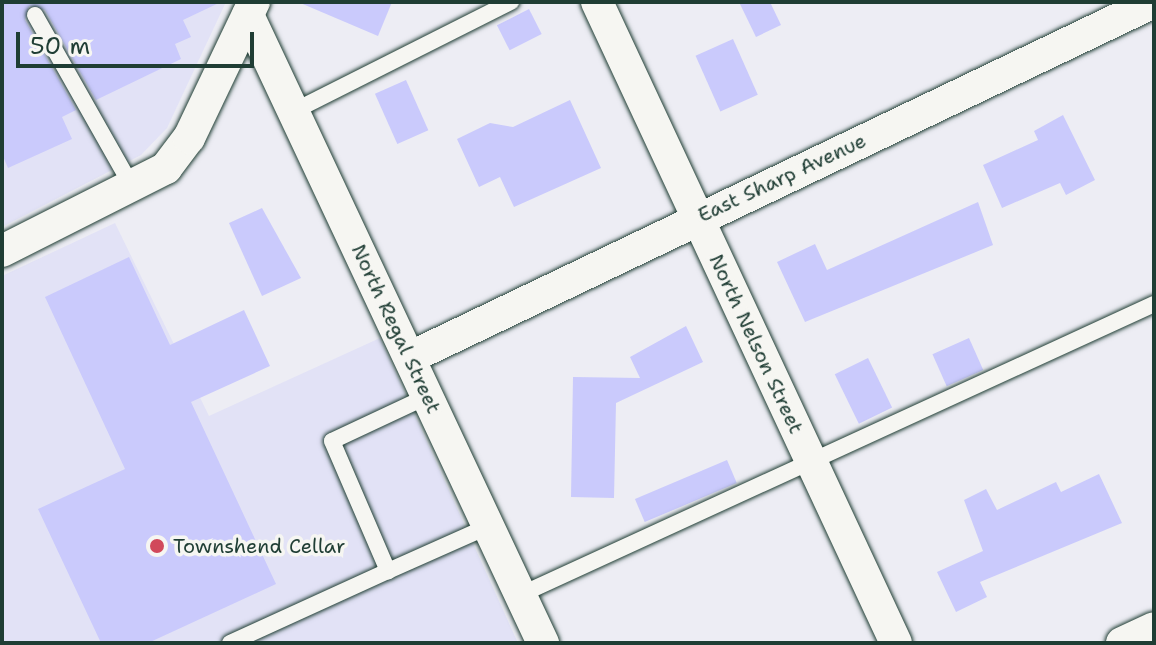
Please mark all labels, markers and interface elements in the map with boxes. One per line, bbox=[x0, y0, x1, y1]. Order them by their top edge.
scale bar bbox=[20, 16, 258, 66]
text: 50 m bbox=[30, 30, 90, 62]
street label: East Sharp Avenue bbox=[694, 129, 870, 227]
street label: North Regal Street bbox=[346, 240, 446, 418]
street label: North Nelson Street bbox=[704, 250, 808, 438]
place label: Townshend Cellar bbox=[173, 534, 345, 558]
marker: Townshend Cellar bbox=[148, 537, 166, 555]

